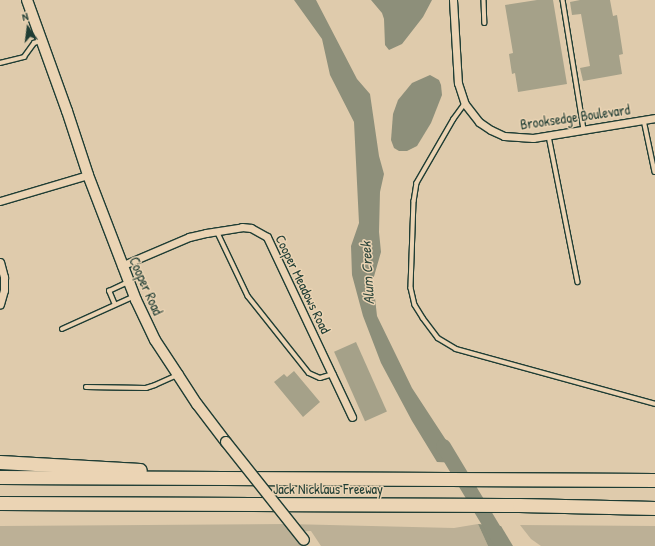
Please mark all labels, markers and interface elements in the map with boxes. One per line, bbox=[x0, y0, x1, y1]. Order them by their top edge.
north arrow bbox=[8, 8, 48, 48]
text: N bbox=[21, 9, 30, 24]
street label: Brooksedge Boulevard bbox=[519, 101, 631, 133]
street label: Cooper Meadows Road bbox=[272, 232, 334, 336]
water label: Alum Creek bbox=[356, 241, 378, 305]
street label: Cooper Road bbox=[126, 254, 166, 318]
street label: Jack Nicklaus Freeway bbox=[273, 481, 383, 497]

